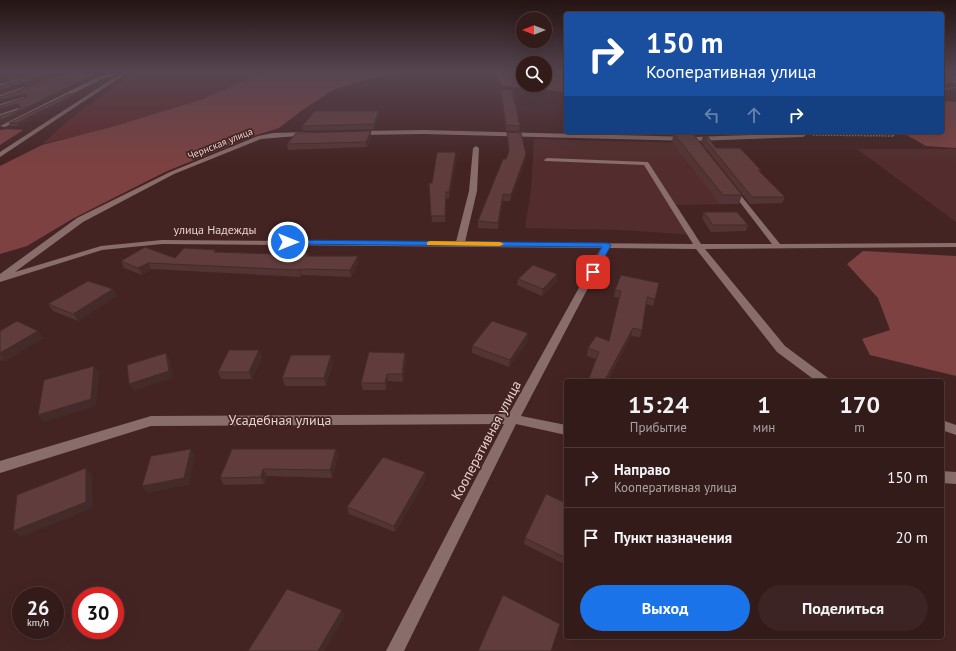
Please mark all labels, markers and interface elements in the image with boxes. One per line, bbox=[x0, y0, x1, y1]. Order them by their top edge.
north arrow bbox=[516, 12, 552, 48]
map controls bbox=[516, 12, 552, 92]
text: 150 m bbox=[646, 24, 723, 61]
icon: right bbox=[580, 28, 632, 80]
button: search bbox=[516, 56, 552, 92]
text: Кооперативная улица bbox=[646, 60, 816, 83]
icon: left bbox=[701, 104, 723, 126]
icon: ahead bbox=[743, 104, 765, 126]
icon: right bbox=[785, 104, 807, 126]
street label: Чернская улица bbox=[186, 124, 255, 162]
position arrow bbox=[267, 221, 309, 263]
street label: улица Надежды bbox=[174, 222, 256, 237]
pin bbox=[576, 255, 610, 289]
icon: arrive bbox=[582, 261, 604, 283]
street label: Кооперативная улица bbox=[447, 377, 525, 503]
text: 15:24 bbox=[628, 389, 689, 420]
text: 1 bbox=[757, 389, 771, 420]
text: 170 bbox=[839, 389, 880, 420]
street label: Усадебная улица bbox=[229, 411, 331, 429]
text: Прибытие bbox=[630, 419, 687, 436]
text: мин bbox=[753, 419, 775, 436]
text: m bbox=[854, 419, 865, 436]
text: Направо bbox=[614, 460, 670, 479]
icon: right bbox=[580, 467, 602, 489]
text: 150 m bbox=[887, 468, 928, 487]
text: Кооперативная улица bbox=[614, 479, 737, 496]
icon: arrive bbox=[580, 527, 602, 549]
text: Пункт назначения bbox=[614, 528, 732, 547]
text: 20 m bbox=[895, 528, 928, 547]
button: Выход bbox=[580, 585, 750, 631]
button: Поделиться bbox=[758, 585, 928, 631]
speed limit sign: 30 bbox=[72, 587, 124, 639]
text: 26 bbox=[27, 595, 49, 621]
text: km/h bbox=[27, 616, 49, 629]

